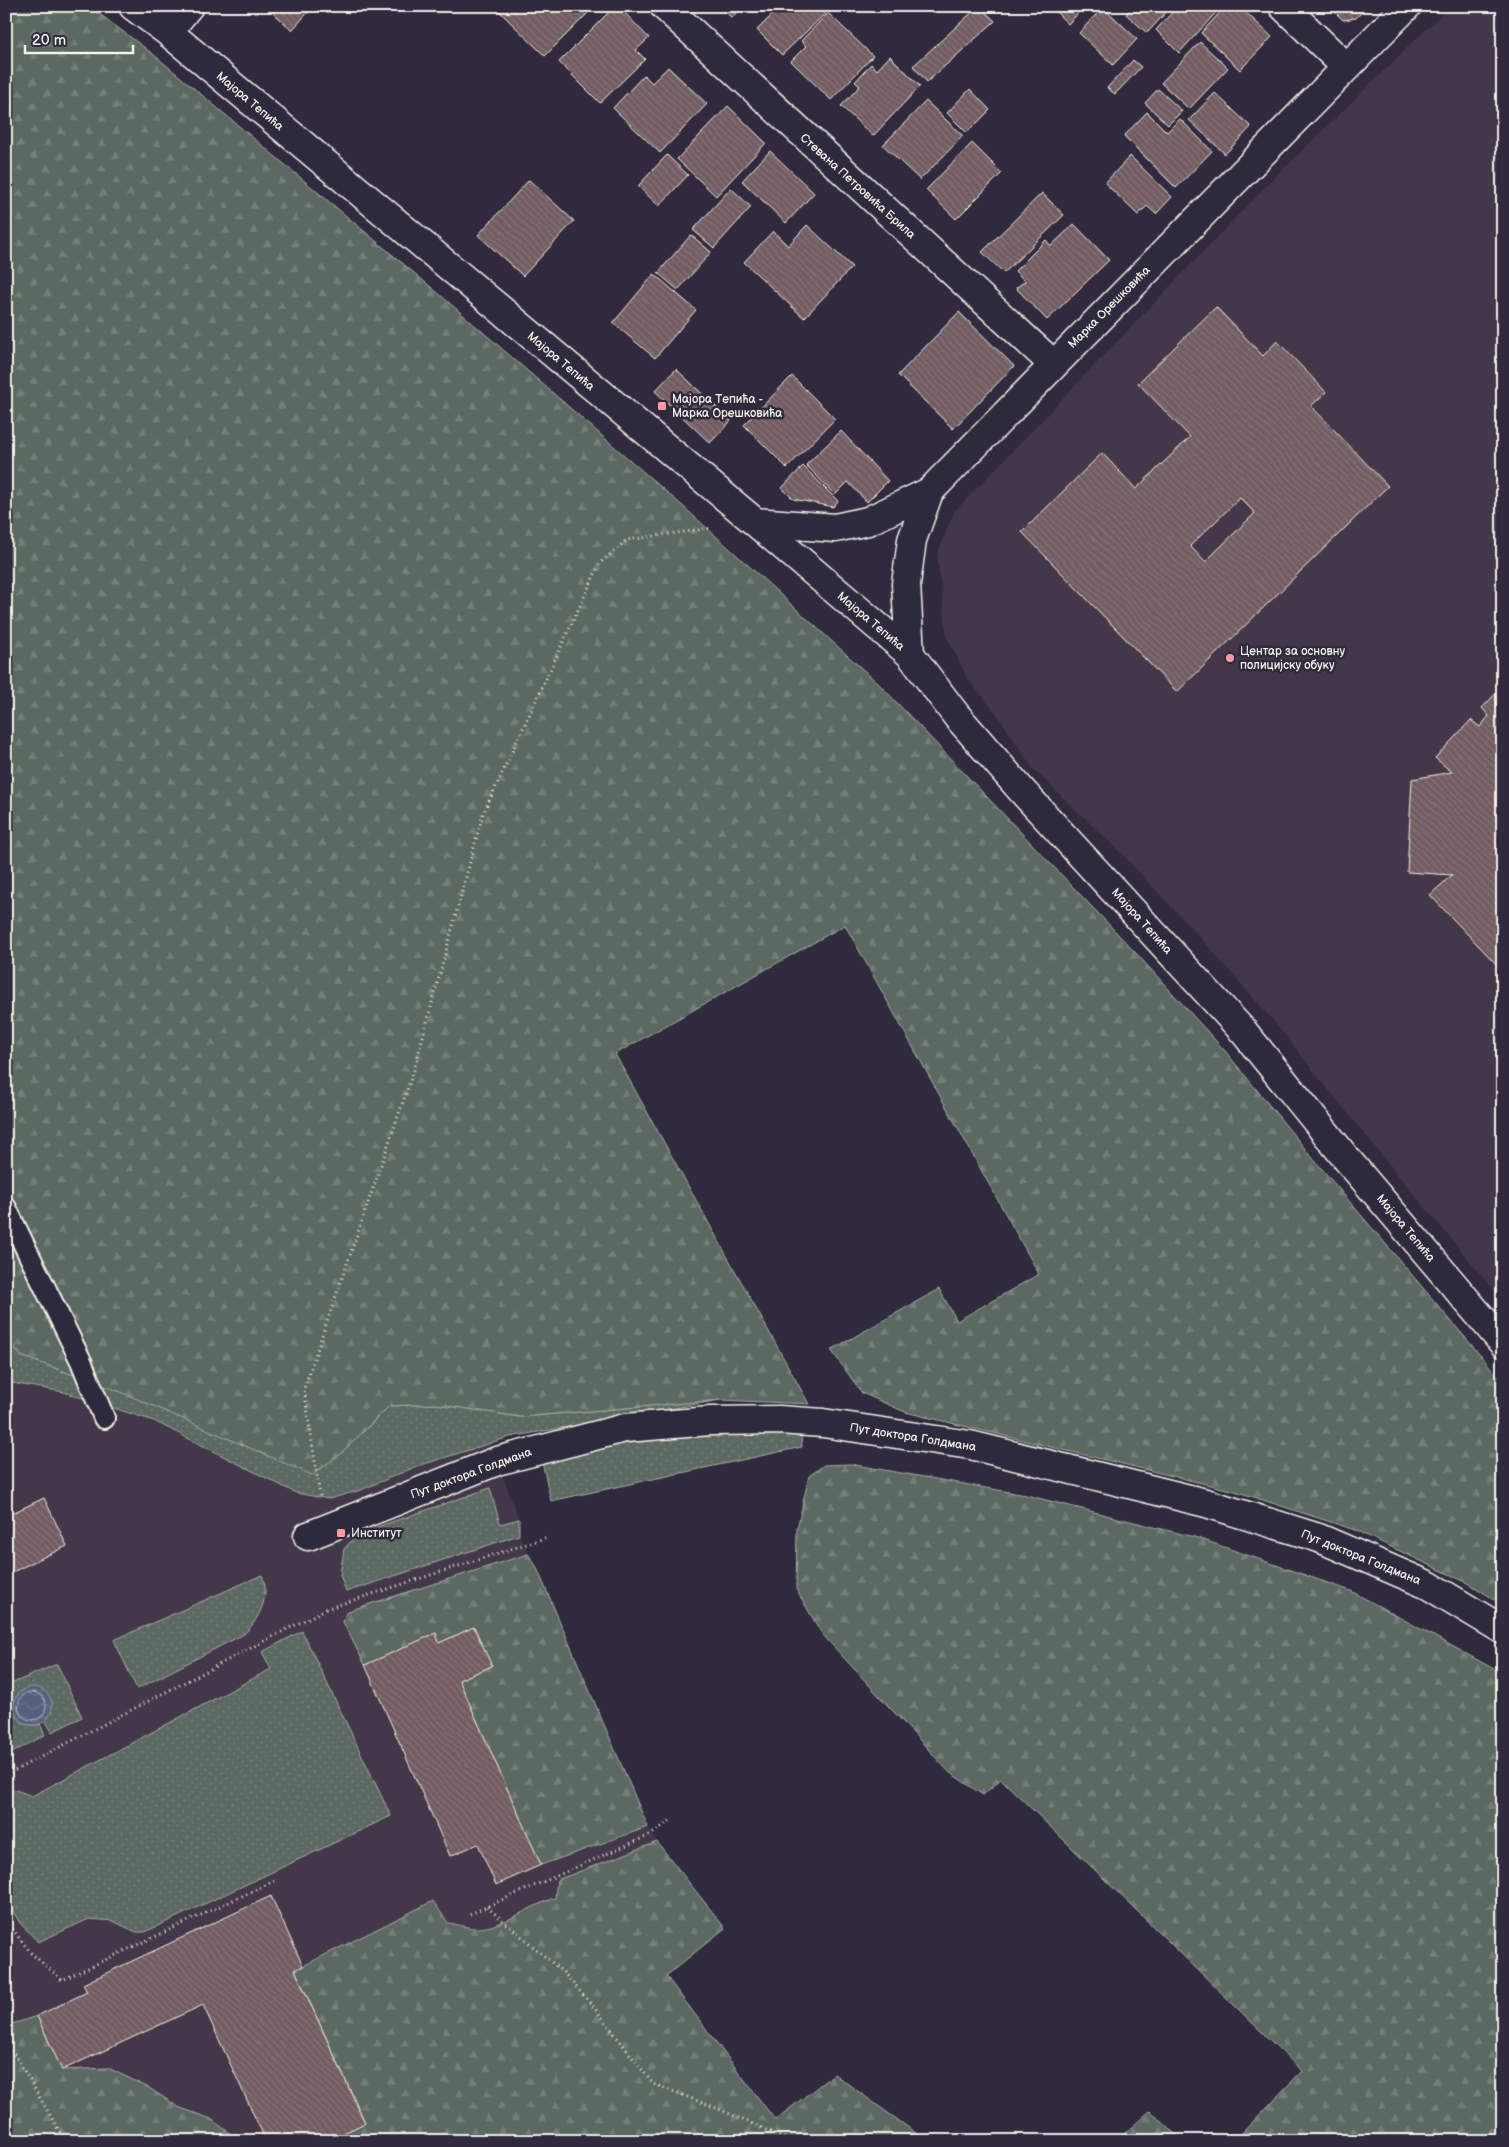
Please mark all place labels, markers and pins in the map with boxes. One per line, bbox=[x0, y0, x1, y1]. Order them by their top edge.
place label: Мајора Тепића - Марка Орешковића bbox=[672, 392, 782, 421]
marker: Мајора Тепића - Марка Орешковића bbox=[656, 400, 668, 412]
place label: Центар за основну полицијску обуку bbox=[1240, 644, 1345, 673]
marker: Центар за основну полицијску обуку bbox=[1224, 652, 1236, 664]
place label: Институт bbox=[351, 1526, 402, 1541]
marker: Институт bbox=[335, 1527, 347, 1539]

